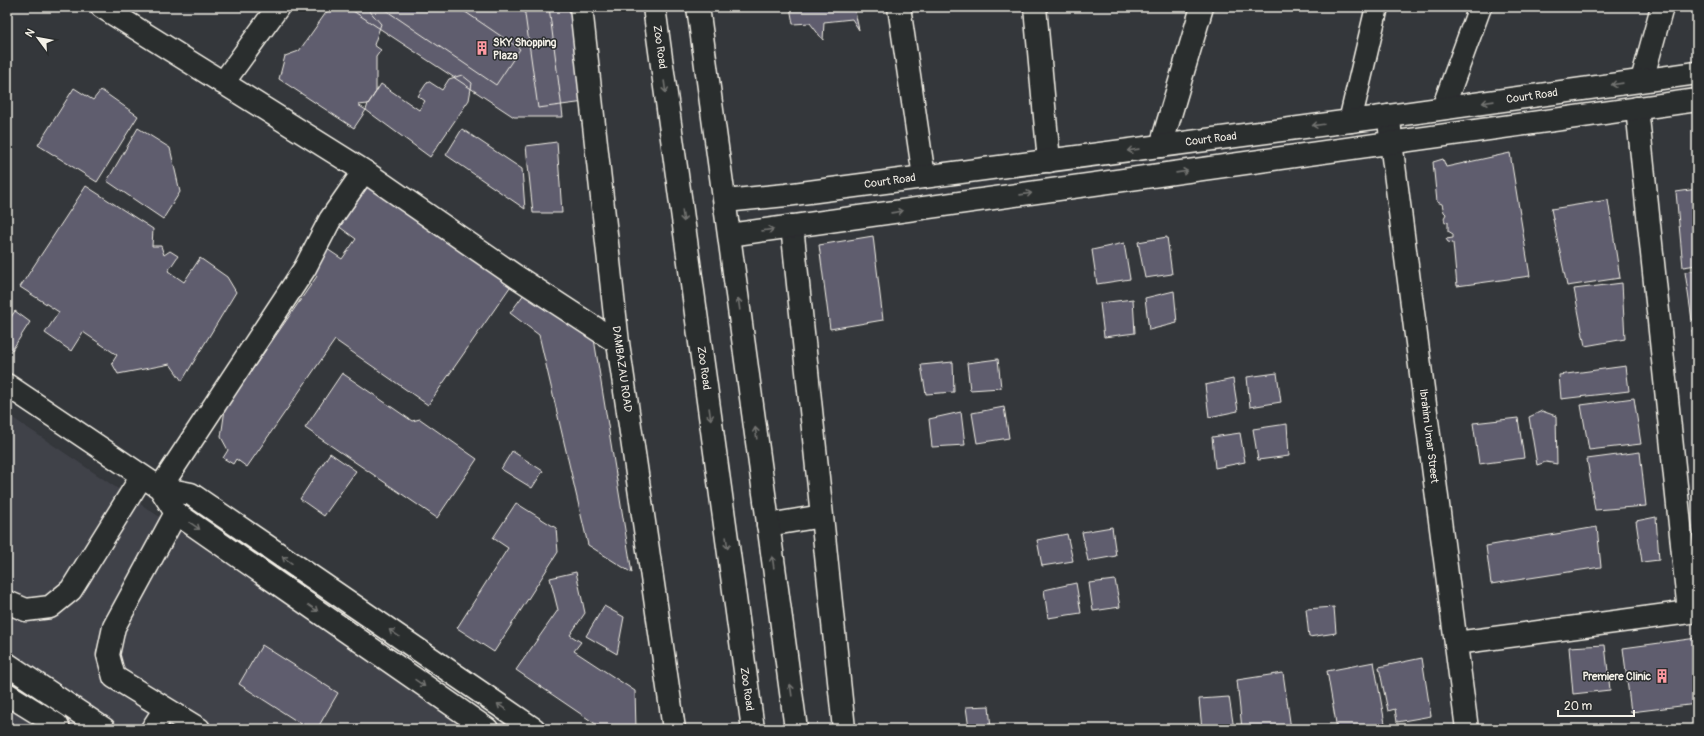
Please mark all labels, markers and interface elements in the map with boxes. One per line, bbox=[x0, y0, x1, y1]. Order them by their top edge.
north arrow bbox=[18, 18, 58, 58]
street label: Zoo Road bbox=[650, 24, 670, 70]
text: N bbox=[22, 26, 38, 40]
place label: SKY Shopping Plaza bbox=[493, 36, 557, 62]
building icon: SKY Shopping Plaza bbox=[474, 40, 490, 56]
one-way arrow bbox=[661, 80, 669, 93]
one-way arrow bbox=[1611, 80, 1624, 88]
street label: Court Road bbox=[1505, 86, 1559, 106]
one-way arrow bbox=[1482, 98, 1495, 106]
one-way arrow bbox=[1312, 121, 1325, 129]
street label: Court Road bbox=[1185, 129, 1237, 149]
one-way arrow bbox=[1127, 146, 1140, 153]
one-way arrow bbox=[1175, 168, 1188, 176]
street label: Court Road bbox=[863, 171, 917, 191]
one-way arrow bbox=[1019, 190, 1032, 198]
one-way arrow bbox=[890, 208, 903, 216]
one-way arrow bbox=[679, 209, 687, 222]
one-way arrow bbox=[761, 226, 774, 234]
one-way arrow bbox=[735, 298, 743, 311]
street label: DAMBAZAU ROAD bbox=[610, 325, 635, 413]
street label: Zoo Road bbox=[694, 345, 714, 391]
street label: Ibrahim Umar Street bbox=[1417, 388, 1441, 484]
one-way arrow bbox=[706, 407, 714, 420]
one-way arrow bbox=[752, 427, 760, 440]
one-way arrow bbox=[190, 522, 201, 530]
one-way arrow bbox=[724, 536, 731, 549]
one-way arrow bbox=[769, 555, 777, 568]
one-way arrow bbox=[282, 556, 293, 564]
one-way arrow bbox=[308, 604, 319, 612]
one-way arrow bbox=[389, 629, 400, 637]
street label: Zoo Road bbox=[737, 666, 757, 712]
building icon: Premiere Clinic bbox=[1654, 668, 1670, 684]
place label: Premiere Clinic bbox=[1582, 670, 1651, 683]
one-way arrow bbox=[415, 679, 426, 687]
one-way arrow bbox=[787, 684, 795, 697]
scale bar bbox=[1558, 692, 1634, 718]
text: 20 m bbox=[1564, 699, 1593, 714]
one-way arrow bbox=[496, 703, 507, 711]

